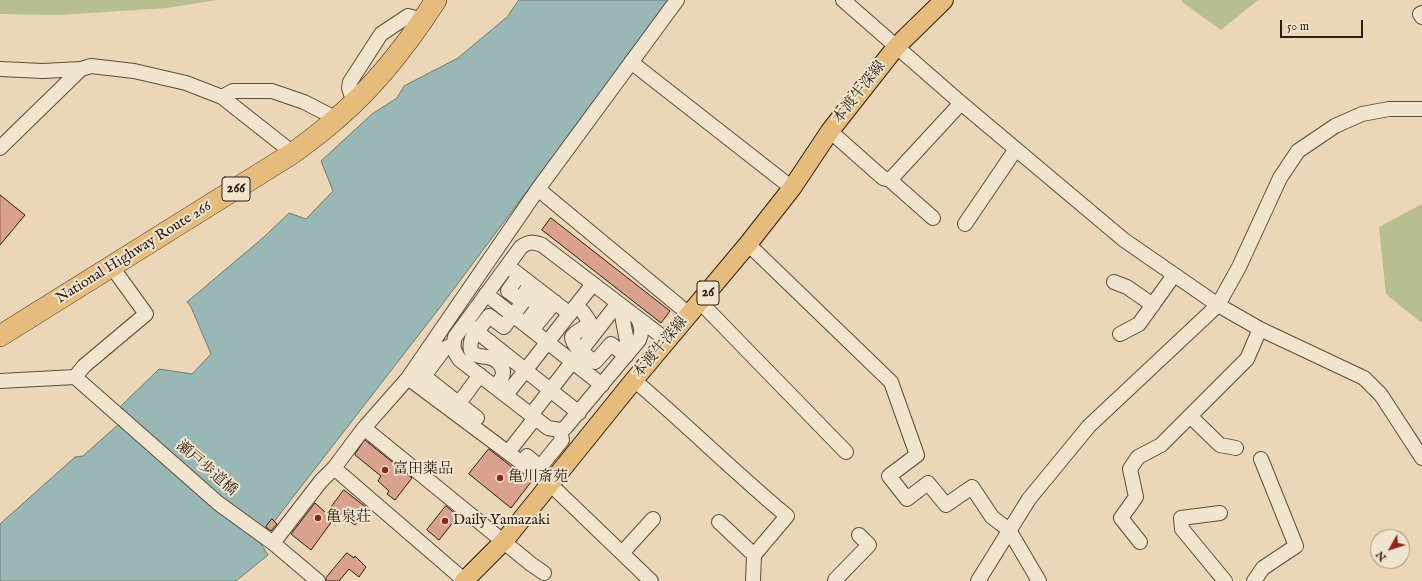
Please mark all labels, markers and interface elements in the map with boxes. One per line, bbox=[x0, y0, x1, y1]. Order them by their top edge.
scale bar bbox=[1282, 12, 1365, 38]
text: 50 m bbox=[1287, 19, 1309, 34]
street label: 本渡牛深線 bbox=[830, 58, 890, 128]
road number: 266 bbox=[222, 177, 250, 201]
street label: National Highway Route 266 bbox=[53, 198, 215, 308]
road number: 26 bbox=[697, 281, 719, 305]
street label: 本渡牛深線 bbox=[630, 313, 692, 383]
street label: 瀬戸歩道橋 bbox=[172, 438, 240, 500]
place label: 富田薬品 bbox=[393, 461, 453, 479]
marker: 富田薬品 bbox=[380, 465, 390, 475]
place label: 亀川斎苑 bbox=[508, 469, 568, 487]
marker: 亀川斎苑 bbox=[495, 473, 505, 483]
place label: 亀泉荘 bbox=[326, 509, 371, 527]
place label: Daily Yamazaki bbox=[453, 512, 550, 530]
marker: 亀泉荘 bbox=[313, 513, 323, 523]
marker: Daily Yamazaki bbox=[440, 516, 450, 526]
north arrow bbox=[1370, 529, 1410, 569]
text: N bbox=[1373, 548, 1390, 564]

